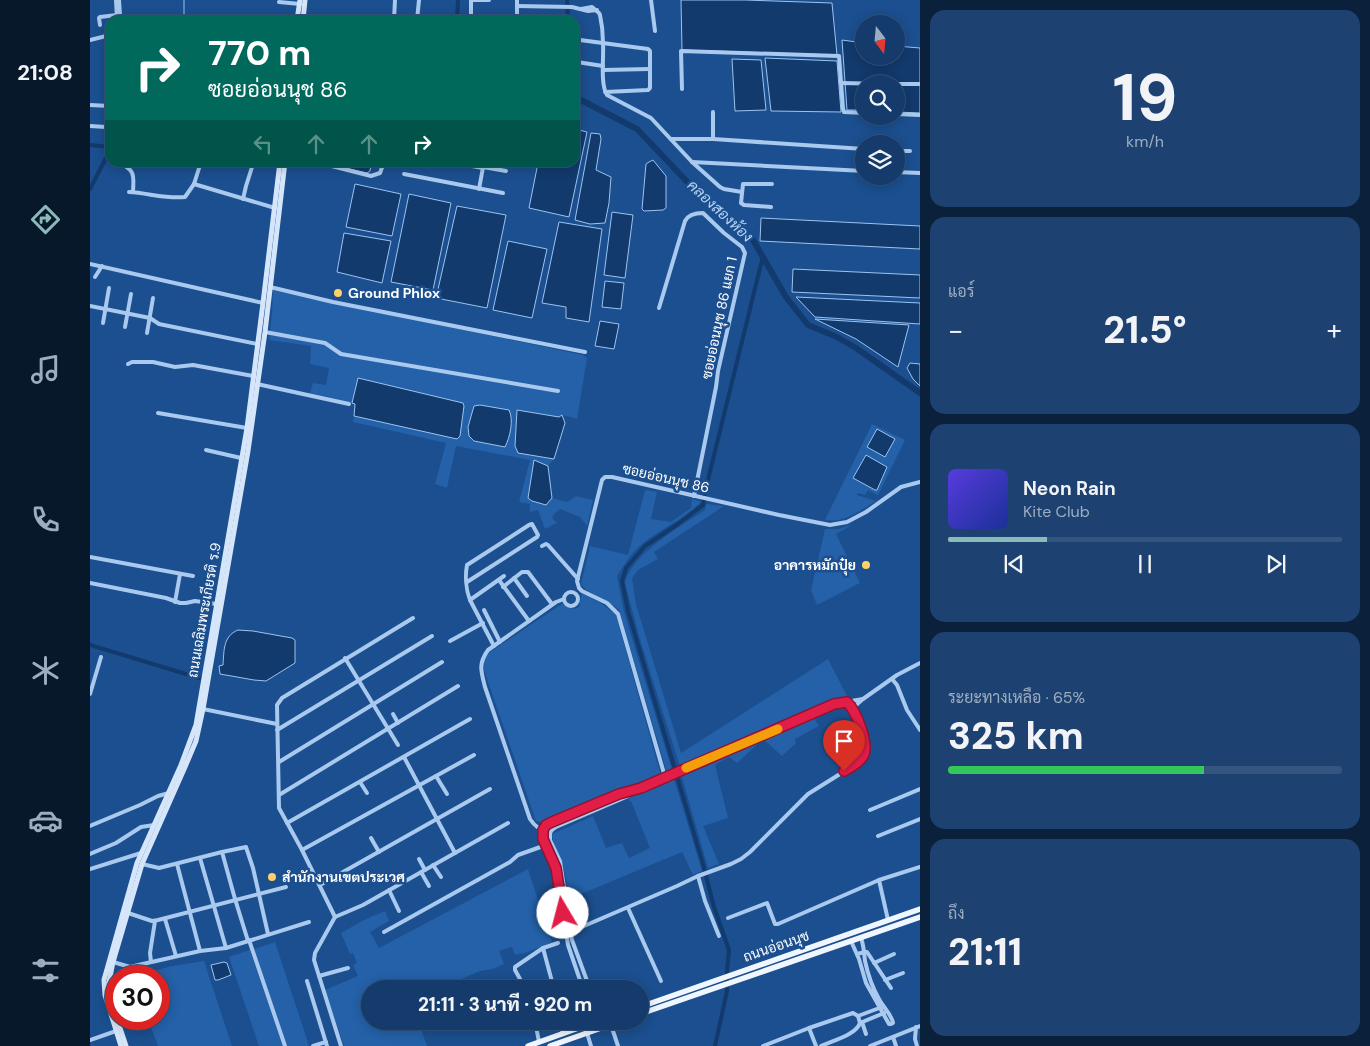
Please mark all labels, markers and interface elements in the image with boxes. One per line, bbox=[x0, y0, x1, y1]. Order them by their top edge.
north arrow bbox=[855, 15, 905, 65]
map controls bbox=[855, 15, 905, 185]
text: 770 m bbox=[208, 30, 311, 76]
icon: right bbox=[125, 35, 190, 100]
text: 19 bbox=[1113, 56, 1177, 140]
text: 21:08 bbox=[17, 58, 73, 87]
text: ซอยอ่อนนุช 86 bbox=[208, 75, 347, 104]
button: search bbox=[855, 75, 905, 125]
icon: left bbox=[249, 130, 277, 158]
icon: ahead bbox=[302, 130, 330, 158]
icon: ahead bbox=[355, 130, 383, 158]
icon: right bbox=[408, 130, 436, 158]
text: km/h bbox=[1126, 131, 1164, 152]
button: layers bbox=[855, 135, 905, 185]
water label: คลองสองห้อง bbox=[683, 175, 757, 247]
icon: directions bbox=[28, 202, 63, 237]
street label: ซอยอ่อนนุช 86 แยก 1 bbox=[697, 255, 742, 381]
text: แอร์ bbox=[948, 281, 974, 302]
place label: Ground Phlox bbox=[348, 284, 440, 302]
marker: Ground Phlox bbox=[332, 287, 344, 299]
text: 21.5° bbox=[1103, 305, 1187, 355]
text: − bbox=[948, 312, 963, 349]
text: + bbox=[1327, 312, 1342, 349]
icon: music bbox=[28, 352, 63, 387]
street label: ซอยอ่อนนุช 86 bbox=[621, 459, 711, 498]
text: Neon Rain bbox=[1023, 476, 1116, 501]
text: Kite Club bbox=[1023, 501, 1090, 522]
icon: phone bbox=[28, 502, 63, 537]
street label: ถนนเฉลิมพระเกียรติ ร.9 bbox=[183, 541, 225, 679]
icon: previous bbox=[1000, 550, 1028, 578]
icon: pause bbox=[1131, 550, 1159, 578]
icon: next bbox=[1262, 550, 1290, 578]
place label: อาคารหมักปุ๋ย bbox=[774, 556, 856, 576]
marker: อาคารหมักปุ๋ย bbox=[860, 559, 872, 571]
icon: climate bbox=[28, 653, 63, 688]
text: ระยะทางเหลือ · 65% bbox=[948, 687, 1085, 708]
text: 325 km bbox=[948, 711, 1084, 761]
pin bbox=[823, 720, 865, 771]
icon: arrive bbox=[830, 727, 858, 755]
icon: car bbox=[28, 803, 63, 838]
place label: สำนักงานเขตประเวศ bbox=[282, 868, 405, 886]
marker: สำนักงานเขตประเวศ bbox=[266, 871, 278, 883]
position arrow bbox=[536, 886, 588, 938]
text: ถึง bbox=[948, 903, 965, 924]
street label: ถนนอ่อนนุช bbox=[741, 926, 812, 967]
text: 21:11 bbox=[948, 927, 1022, 977]
icon: filters bbox=[28, 953, 63, 988]
speed limit sign: 30 bbox=[105, 965, 170, 1030]
text: 21:11 · 3 นาที · 920 m bbox=[418, 992, 592, 1017]

